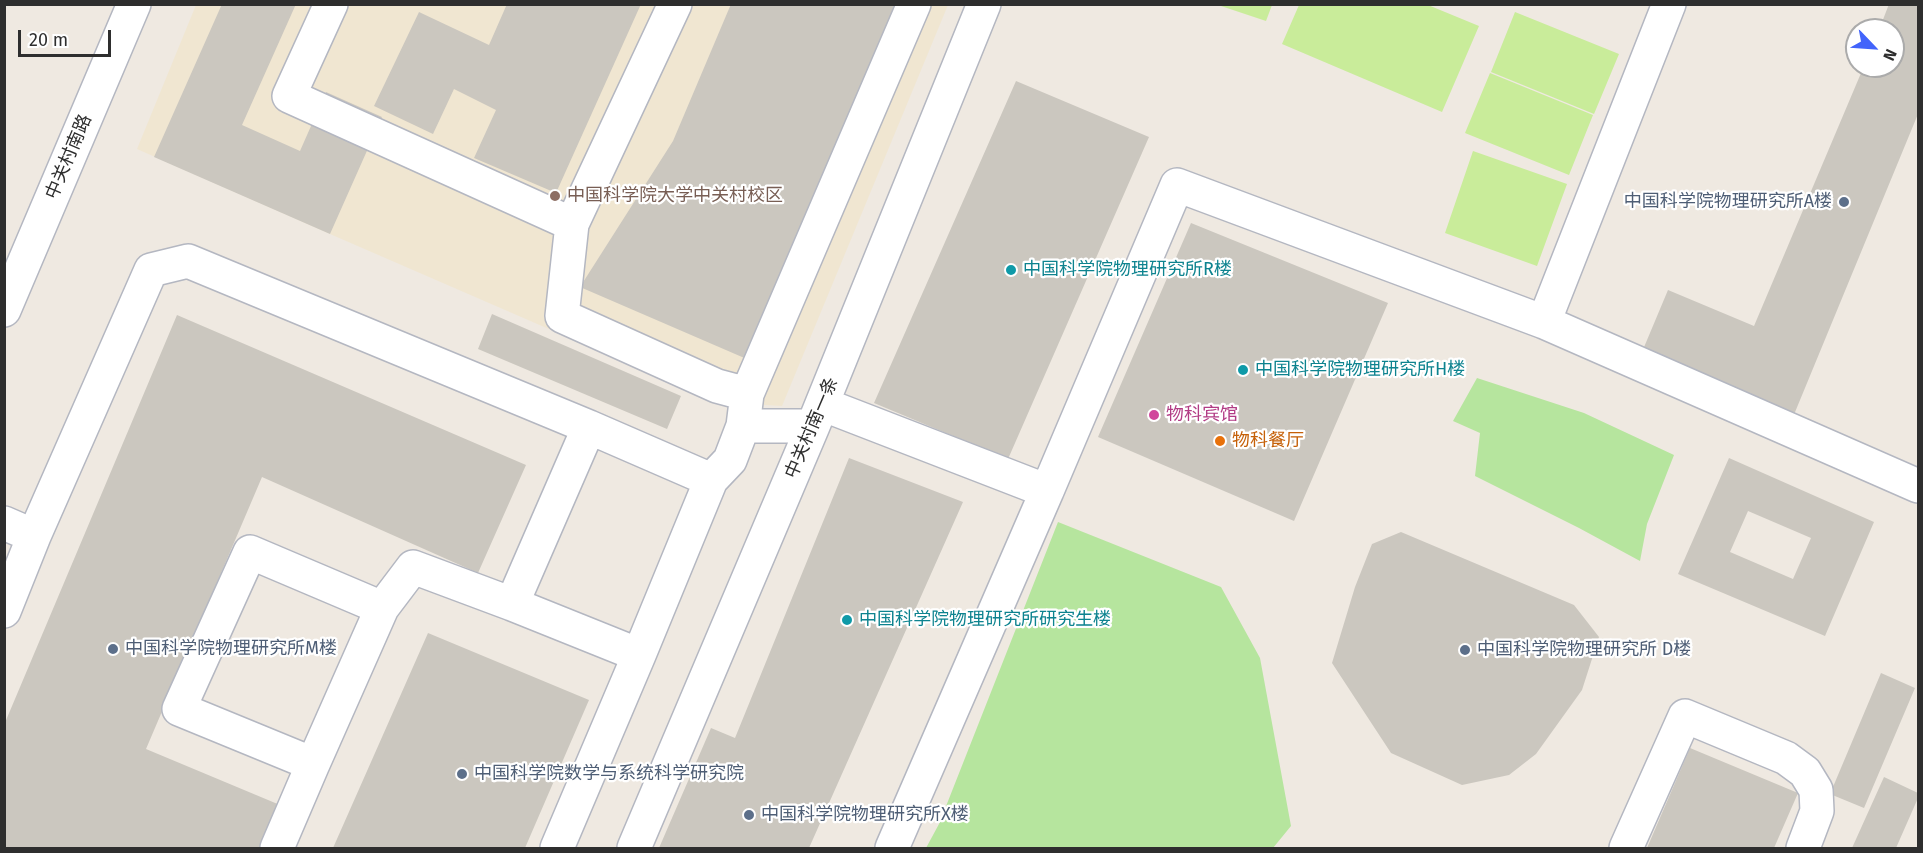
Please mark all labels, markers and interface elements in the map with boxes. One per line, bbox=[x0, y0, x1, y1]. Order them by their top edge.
scale bar bbox=[21, 18, 114, 56]
north arrow bbox=[1845, 18, 1905, 78]
text: 20 m bbox=[29, 29, 68, 51]
text: N bbox=[1879, 46, 1901, 64]
street label: 中关村南路 bbox=[41, 111, 97, 203]
place label: 中国科学院大学中关村校区 bbox=[567, 185, 783, 207]
marker: 中国科学院大学中关村校区 bbox=[548, 189, 562, 203]
place label: 中国科学院物理研究所A楼 bbox=[1624, 191, 1832, 213]
marker: 中国科学院物理研究所A楼 bbox=[1837, 195, 1851, 209]
place label: 中国科学院物理研究所R楼 bbox=[1023, 259, 1232, 281]
marker: 中国科学院物理研究所R楼 bbox=[1004, 263, 1018, 277]
place label: 中国科学院物理研究所H楼 bbox=[1255, 359, 1465, 381]
marker: 中国科学院物理研究所H楼 bbox=[1236, 363, 1250, 377]
street label: 中关村南一条 bbox=[781, 374, 843, 482]
place label: 物科宾馆 bbox=[1166, 404, 1238, 426]
marker: 物科宾馆 bbox=[1147, 408, 1161, 422]
place label: 物科餐厅 bbox=[1232, 430, 1304, 452]
marker: 物科餐厅 bbox=[1213, 434, 1227, 448]
place label: 中国科学院物理研究所研究生楼 bbox=[859, 609, 1111, 631]
marker: 中国科学院物理研究所研究生楼 bbox=[840, 613, 854, 627]
place label: 中国科学院物理研究所M楼 bbox=[125, 638, 337, 660]
place label: 中国科学院物理研究所 D楼 bbox=[1477, 639, 1691, 661]
marker: 中国科学院物理研究所M楼 bbox=[106, 642, 120, 656]
marker: 中国科学院物理研究所 D楼 bbox=[1458, 643, 1472, 657]
place label: 中国科学院数学与系统科学研究院 bbox=[474, 763, 744, 785]
marker: 中国科学院数学与系统科学研究院 bbox=[455, 767, 469, 781]
place label: 中国科学院物理研究所X楼 bbox=[761, 804, 969, 826]
marker: 中国科学院物理研究所X楼 bbox=[742, 808, 756, 822]

